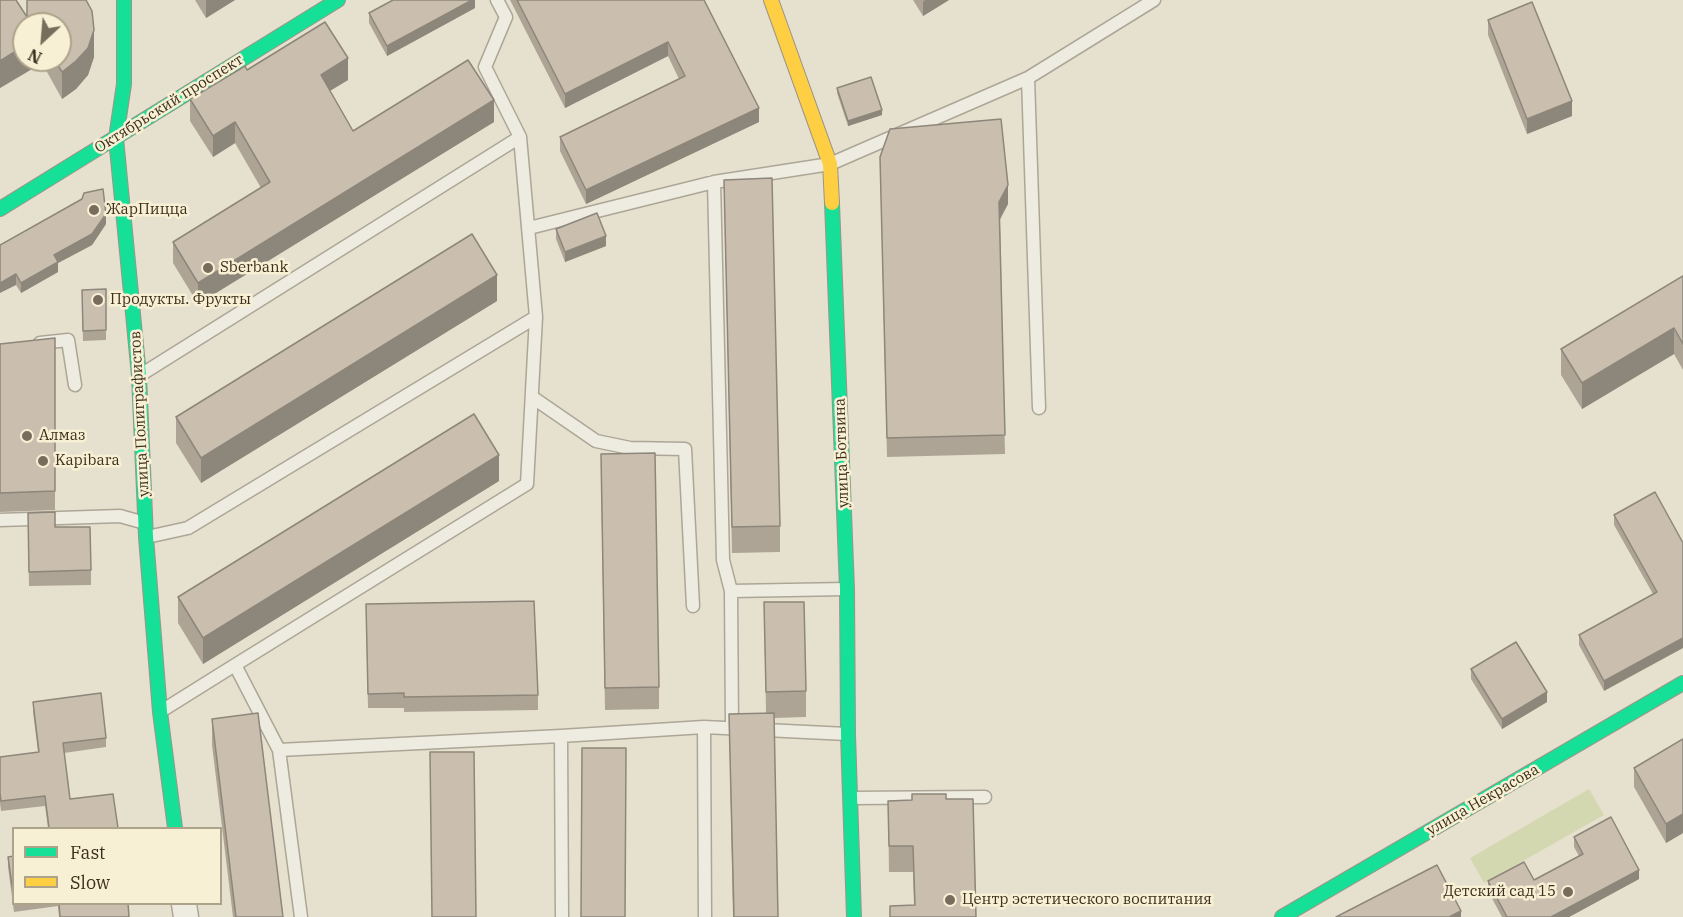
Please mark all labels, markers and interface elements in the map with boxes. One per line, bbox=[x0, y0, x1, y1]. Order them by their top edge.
north arrow bbox=[12, 12, 72, 72]
text: N bbox=[25, 45, 45, 68]
street label: Октябрьский проспект bbox=[91, 51, 247, 157]
place label: ЖарПицца bbox=[106, 201, 188, 219]
marker: ЖарПицца bbox=[87, 203, 101, 217]
place label: Sberbank bbox=[220, 259, 288, 277]
marker: Sberbank bbox=[201, 261, 215, 275]
place label: Продукты. Фрукты bbox=[110, 291, 251, 309]
marker: Продукты. Фрукты bbox=[91, 293, 105, 307]
street label: улица Полиграфистов bbox=[127, 331, 153, 497]
street label: улица Ботвина bbox=[831, 398, 853, 508]
place label: Алмаз bbox=[39, 427, 86, 445]
marker: Алмаз bbox=[20, 429, 34, 443]
place label: Kapibara bbox=[55, 452, 120, 470]
marker: Kapibara bbox=[36, 454, 50, 468]
street label: улица Некрасова bbox=[1424, 761, 1542, 839]
legend bbox=[12, 827, 222, 905]
text: Fast bbox=[70, 841, 105, 864]
text: Slow bbox=[70, 871, 110, 894]
place label: Детский сад 15 bbox=[1444, 883, 1556, 901]
marker: Детский сад 15 bbox=[1561, 885, 1575, 899]
place label: Центр эстетического воспитания bbox=[962, 891, 1212, 909]
marker: Центр эстетического воспитания bbox=[943, 893, 957, 907]

